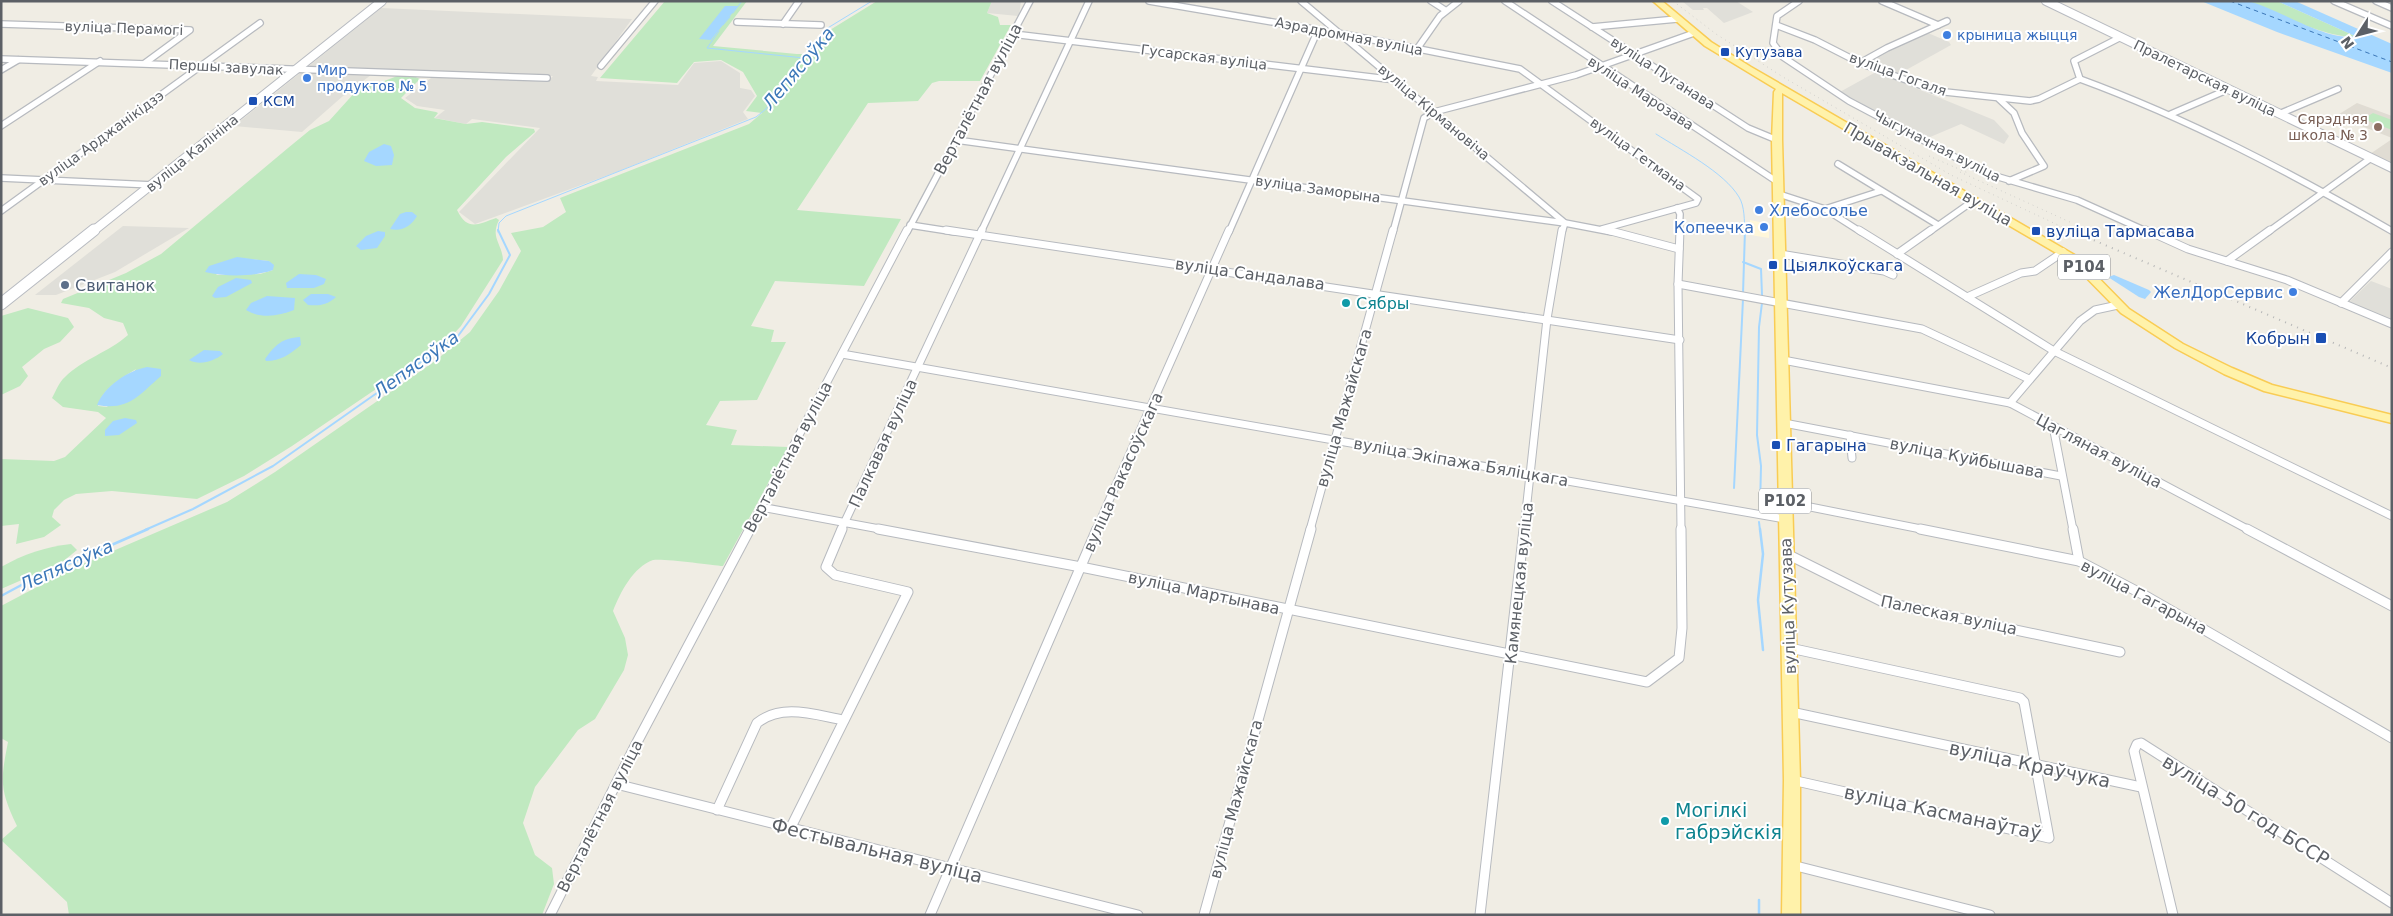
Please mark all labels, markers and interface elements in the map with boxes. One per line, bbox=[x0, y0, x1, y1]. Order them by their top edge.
north arrow bbox=[2333, 10, 2383, 60]
street label: Аэрадромная вуліца bbox=[1274, 14, 1424, 58]
street label: вуліца Перамогі bbox=[64, 18, 184, 38]
street label: Верталётная вуліца bbox=[930, 20, 1026, 178]
water label: Лепясоўка bbox=[757, 23, 838, 114]
place label: крыница жыцця bbox=[1957, 27, 2077, 43]
marker: крыница жыцця bbox=[1941, 29, 1953, 41]
street label: вуліца Пуганава bbox=[1608, 33, 1718, 113]
text: N bbox=[2338, 33, 2357, 52]
street label: Пралетарская вуліца bbox=[2131, 37, 2279, 119]
street label: Гусарская вуліца bbox=[1140, 41, 1268, 73]
place label: Кутузава bbox=[1735, 44, 1803, 60]
marker: Кутузава bbox=[1719, 46, 1731, 58]
street label: вуліца Гогаля bbox=[1847, 49, 1949, 99]
street label: вуліца Марозава bbox=[1585, 53, 1697, 133]
street label: Першы завулак bbox=[168, 56, 284, 78]
street label: вуліца Кірмановіча bbox=[1375, 61, 1493, 163]
place label: Мир продуктов № 5 bbox=[317, 62, 427, 94]
marker: Мир продуктов № 5 bbox=[301, 72, 313, 84]
street label: вуліца Арджанікідзэ bbox=[35, 87, 167, 189]
place label: КСМ bbox=[263, 93, 295, 109]
marker: КСМ bbox=[247, 95, 259, 107]
street label: Чыгуначная вуліца bbox=[1871, 107, 2003, 185]
street label: вуліца Калініна bbox=[143, 111, 241, 195]
place label: Сярэдняя школа № 3 bbox=[2288, 111, 2368, 143]
street label: вуліца Гетмана bbox=[1587, 114, 1689, 194]
street label: Прывакзальная вуліца bbox=[1841, 118, 2015, 230]
marker: Сярэдняя школа № 3 bbox=[2372, 121, 2384, 133]
street label: вуліца Заморына bbox=[1254, 172, 1382, 206]
place label: Хлебосолье bbox=[1769, 201, 1868, 220]
marker: Хлебосолье bbox=[1753, 204, 1765, 216]
place label: Копеечка bbox=[1674, 218, 1754, 237]
marker: Копеечка bbox=[1758, 221, 1770, 233]
place label: вуліца Тармасава bbox=[2046, 222, 2195, 241]
marker: вуліца Тармасава bbox=[2030, 225, 2042, 237]
street label: вуліца Сандалава bbox=[1174, 254, 1326, 294]
road number: Р104 bbox=[2058, 254, 2110, 280]
place label: Цыялкоўскага bbox=[1783, 256, 1903, 275]
marker: Цыялкоўскага bbox=[1767, 259, 1779, 271]
place label: Свитанок bbox=[75, 276, 155, 295]
marker: Свитанок bbox=[59, 279, 71, 291]
place label: ЖелДорСервис bbox=[2153, 283, 2283, 302]
marker: ЖелДорСервис bbox=[2287, 286, 2299, 298]
place label: Сябры bbox=[1356, 294, 1409, 313]
marker: Сябры bbox=[1340, 297, 1352, 309]
water label: Лепясоўка bbox=[368, 326, 463, 403]
street label: вуліца Мажайскага bbox=[1312, 327, 1376, 489]
place label: Кобрын bbox=[2246, 329, 2310, 348]
marker: Кобрын bbox=[2314, 331, 2328, 345]
street label: Палкавая вуліца bbox=[845, 376, 921, 510]
street label: Верталётная вуліца bbox=[740, 378, 836, 536]
street label: вуліца Ракасоўскага bbox=[1079, 389, 1167, 555]
street label: Цагляная вуліца bbox=[2033, 410, 2165, 492]
street label: вуліца Экіпажа Бяліцкага bbox=[1352, 434, 1570, 490]
street label: вуліца Куйбышава bbox=[1888, 434, 2046, 482]
place label: Гагарына bbox=[1786, 436, 1867, 455]
marker: Гагарына bbox=[1770, 439, 1782, 451]
road number: Р102 bbox=[1759, 488, 1811, 514]
street label: Камянецкая вуліца bbox=[1501, 501, 1537, 665]
water label: Лепясоўка bbox=[15, 535, 116, 595]
street label: вуліца Кутузава bbox=[1776, 537, 1800, 675]
street label: вуліца Гагарына bbox=[2078, 556, 2210, 638]
street label: вуліца Мартынава bbox=[1126, 568, 1282, 618]
street label: Палеская вуліца bbox=[1879, 591, 2019, 639]
street label: вуліца Мажайскага bbox=[1206, 717, 1266, 881]
street label: вуліца Краўчука bbox=[1947, 736, 2113, 792]
street label: Верталётная вуліца bbox=[553, 737, 647, 895]
street label: вуліца 50 год БССР bbox=[2159, 750, 2333, 870]
street label: вуліца Касманаўтаў bbox=[1842, 780, 2044, 844]
place label: Могілкі габрэйскія bbox=[1675, 799, 1782, 843]
street label: Фестывальная вуліца bbox=[769, 813, 985, 887]
marker: Могілкі габрэйскія bbox=[1659, 815, 1671, 827]

